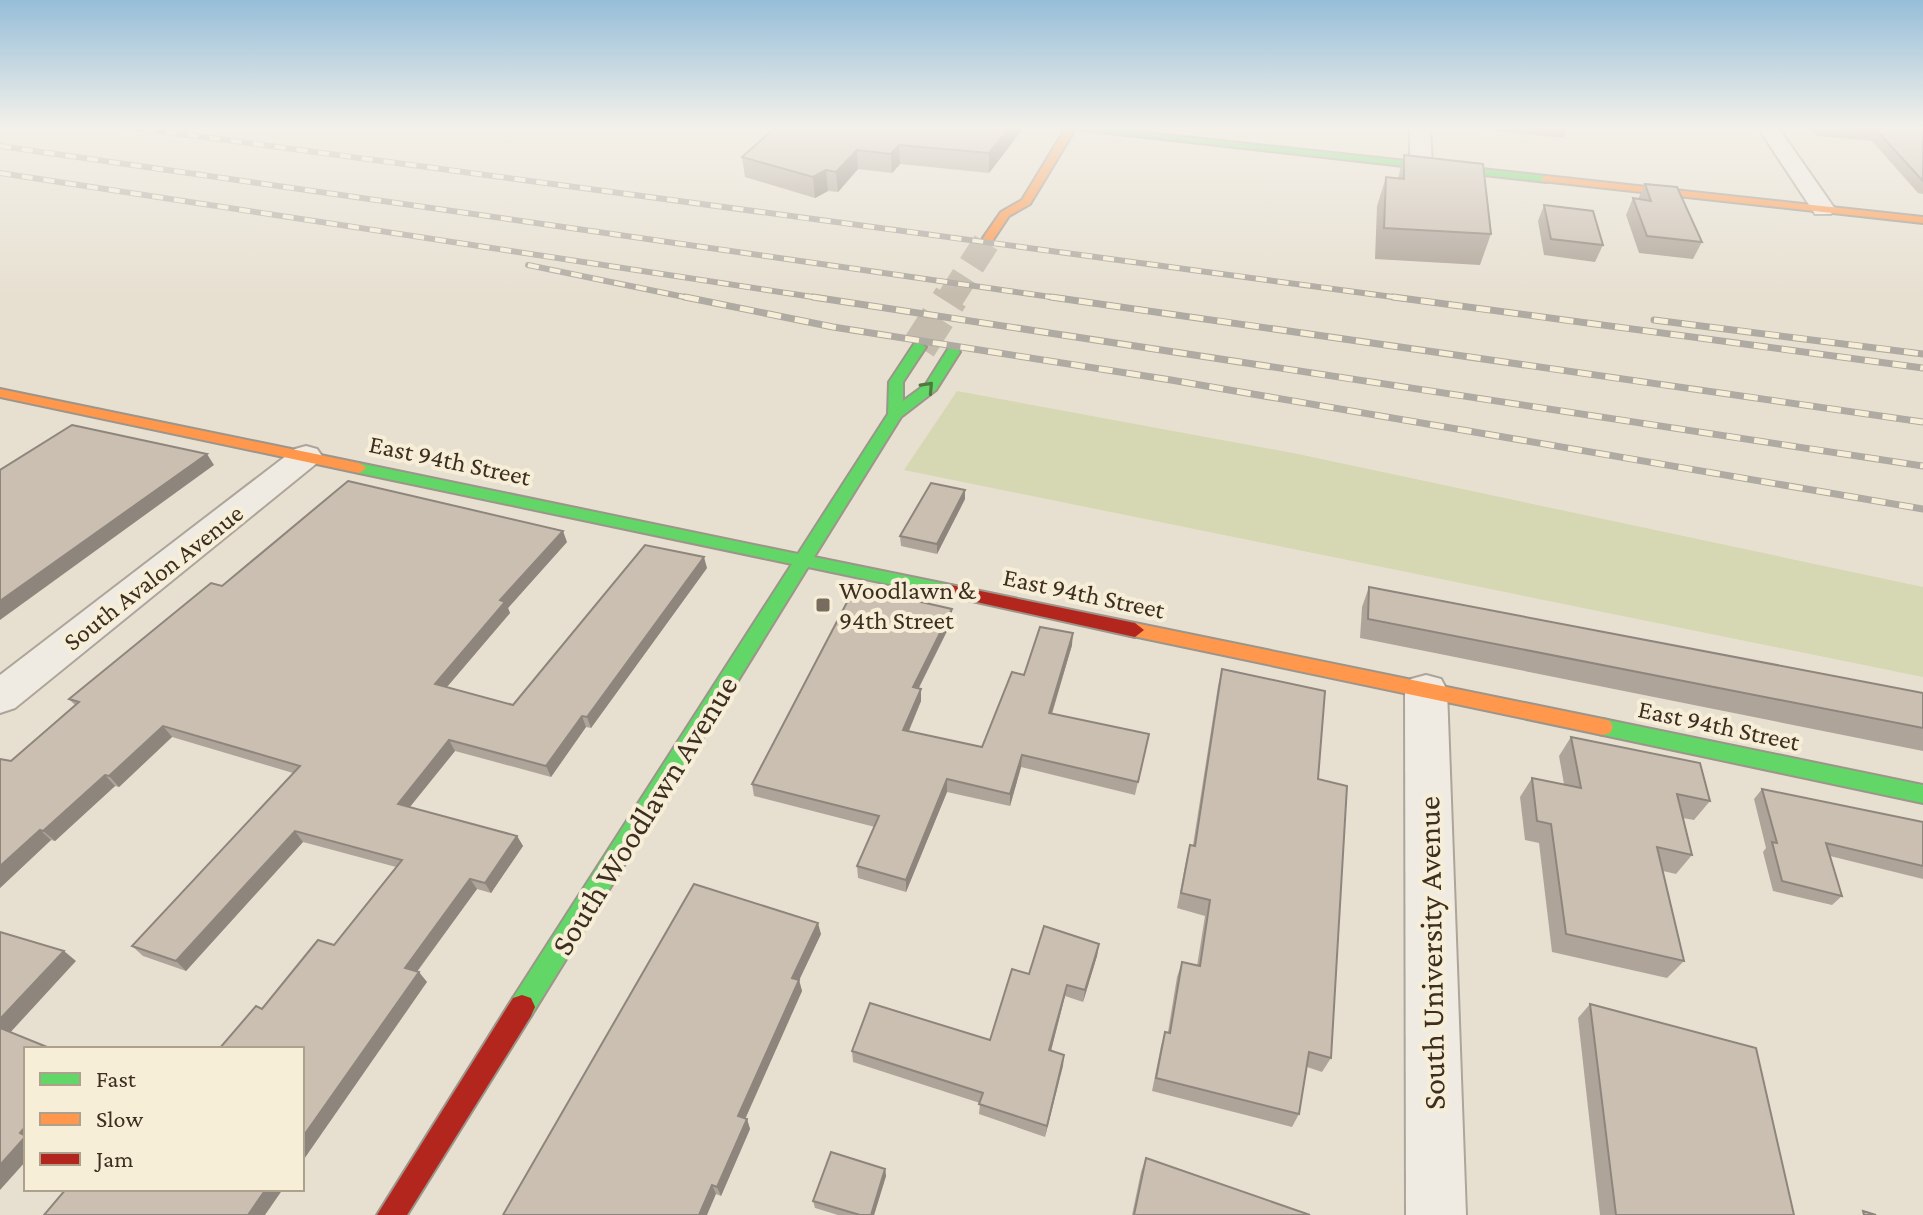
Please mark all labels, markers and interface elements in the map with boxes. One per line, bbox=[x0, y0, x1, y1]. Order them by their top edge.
one-way arrow bbox=[919, 382, 934, 396]
street label: East 94th Street bbox=[366, 429, 534, 492]
street label: South Avalon Avenue bbox=[58, 498, 249, 656]
street label: East 94th Street bbox=[1000, 562, 1168, 625]
place label: Woodlawn & 94th Street bbox=[839, 576, 977, 635]
marker: Woodlawn & 94th Street bbox=[814, 596, 832, 614]
street label: South Woodlawn Avenue bbox=[543, 669, 745, 961]
street label: East 94th Street bbox=[1635, 694, 1803, 757]
street label: South University Avenue bbox=[1410, 796, 1452, 1110]
legend bbox=[24, 1047, 304, 1191]
text: Fast bbox=[96, 1065, 137, 1092]
text: Slow bbox=[96, 1105, 143, 1132]
text: Jam bbox=[94, 1145, 134, 1172]

